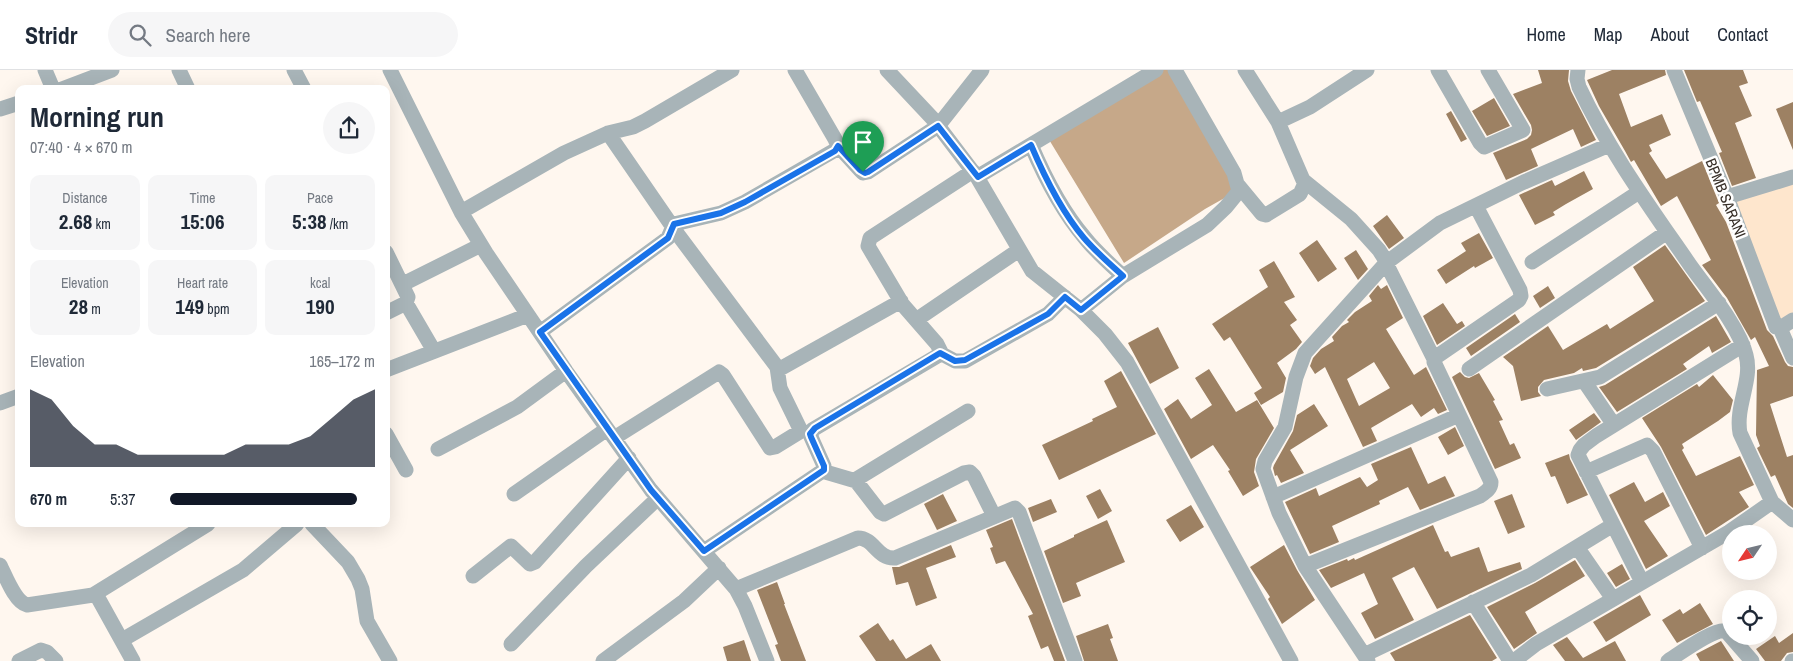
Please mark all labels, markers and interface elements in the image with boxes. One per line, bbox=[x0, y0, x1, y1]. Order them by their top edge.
search box bbox=[108, 12, 458, 57]
text: Stridr bbox=[25, 19, 78, 51]
icon: search bbox=[126, 21, 154, 49]
text: Search here bbox=[166, 22, 250, 48]
text: Home bbox=[1526, 22, 1566, 47]
text: Map bbox=[1594, 22, 1623, 47]
text: About bbox=[1651, 22, 1689, 47]
text: Contact bbox=[1717, 22, 1768, 47]
text: Morning run bbox=[30, 98, 164, 136]
button: share bbox=[323, 102, 375, 154]
pin bbox=[842, 121, 884, 172]
icon: arrive bbox=[849, 128, 877, 156]
text: 07:40 · 4 × 670 m bbox=[30, 136, 133, 158]
street label: BPMB SARANI bbox=[1701, 155, 1751, 241]
text: Distance bbox=[62, 189, 107, 207]
text: Time bbox=[190, 189, 215, 207]
text: Pace bbox=[307, 189, 333, 207]
text: 2.68 bbox=[59, 207, 92, 236]
text: 15:06 bbox=[180, 207, 225, 236]
text: 5:38 bbox=[292, 207, 327, 236]
text: km bbox=[92, 215, 111, 233]
text: /km bbox=[327, 215, 348, 233]
text: Elevation bbox=[61, 274, 109, 292]
text: Heart rate bbox=[177, 274, 228, 292]
text: kcal bbox=[310, 274, 330, 292]
text: 28 bbox=[69, 292, 88, 321]
text: 149 bbox=[175, 292, 204, 321]
text: 190 bbox=[306, 292, 335, 321]
text: m bbox=[88, 300, 101, 318]
text: bpm bbox=[204, 300, 230, 318]
text: Elevation bbox=[30, 350, 85, 372]
text: 165–172 m bbox=[309, 350, 375, 372]
text: 670 m bbox=[30, 488, 67, 510]
text: 5:37 bbox=[110, 488, 136, 510]
north arrow bbox=[1722, 525, 1778, 580]
map controls bbox=[1722, 525, 1777, 645]
button: locate bbox=[1722, 590, 1777, 645]

